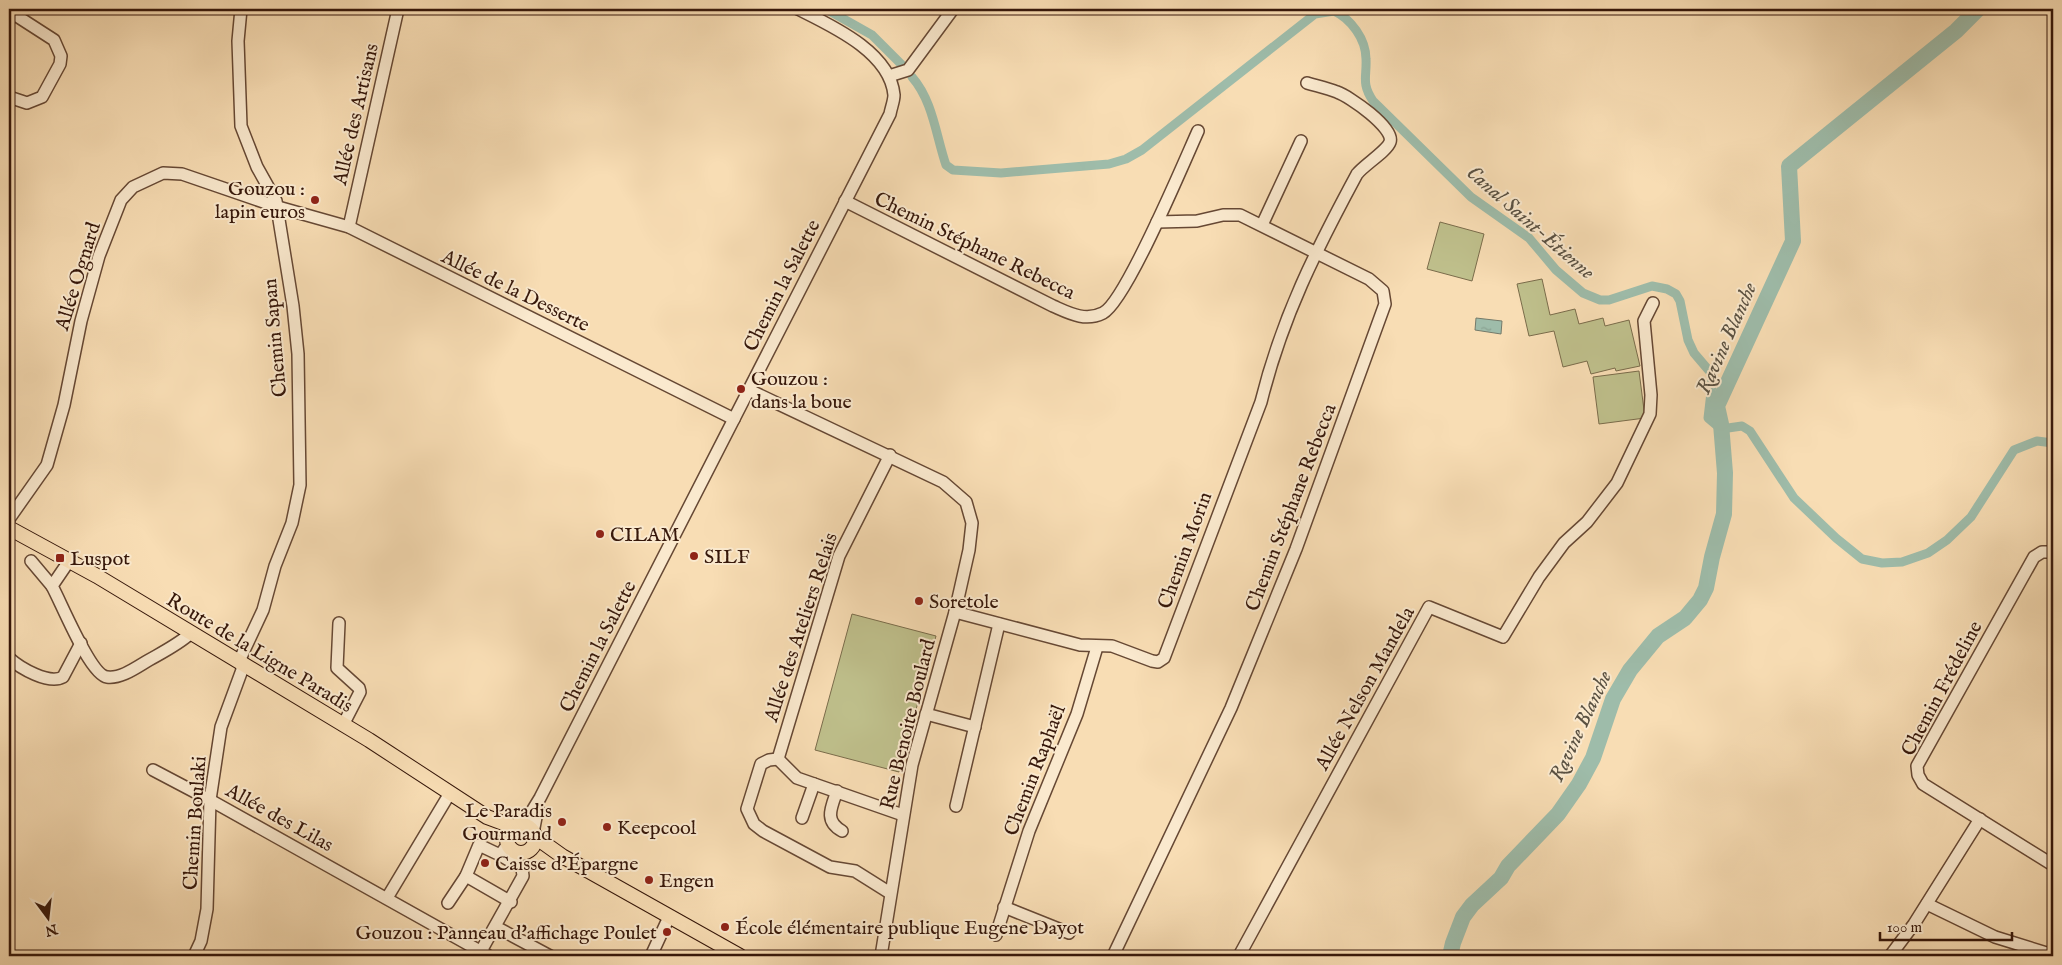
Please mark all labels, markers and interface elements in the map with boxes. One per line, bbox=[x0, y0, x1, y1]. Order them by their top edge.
street label: Allée des Artisans bbox=[328, 41, 385, 189]
water label: Canal Saint-Étienne bbox=[1460, 159, 1600, 286]
place label: Gouzou : lapin euros bbox=[215, 177, 305, 225]
street label: Chemin Stéphane Rebecca bbox=[870, 187, 1079, 306]
marker: Gouzou : lapin euros bbox=[309, 194, 321, 206]
street label: Chemin la Salette bbox=[738, 216, 826, 356]
street label: Allée Ognard bbox=[50, 219, 107, 335]
street label: Allée de la Desserte bbox=[436, 244, 593, 338]
street label: Chemin Sapan bbox=[258, 277, 293, 398]
water label: Ravine Blanche bbox=[1691, 279, 1764, 399]
place label: Gouzou : dans la boue bbox=[751, 367, 852, 415]
marker: Gouzou : dans la boue bbox=[735, 383, 747, 395]
street label: Chemin Stéphane Rebecca bbox=[1240, 400, 1343, 615]
street label: Chemin Morin bbox=[1153, 488, 1218, 612]
place label: CILAM bbox=[610, 523, 680, 548]
marker: CILAM bbox=[594, 528, 606, 540]
street label: Allée des Ateliers Relais bbox=[759, 530, 844, 726]
place label: SILF bbox=[704, 545, 750, 570]
place label: Luspot bbox=[70, 547, 130, 572]
marker: SILF bbox=[688, 550, 700, 562]
marker: Luspot bbox=[54, 552, 66, 564]
street label: Chemin la Salette bbox=[554, 577, 642, 717]
street label: Route de la Ligne Paradis bbox=[161, 588, 357, 719]
place label: Soretole bbox=[929, 590, 999, 615]
marker: Soretole bbox=[913, 595, 925, 607]
street label: Allée Nelson Mandela bbox=[1309, 602, 1421, 776]
street label: Chemin Frédeline bbox=[1896, 617, 1988, 761]
street label: Rue Benoite Boulard bbox=[875, 636, 942, 812]
water label: Ravine Blanche bbox=[1544, 667, 1619, 786]
street label: Chemin Raphaël bbox=[999, 701, 1072, 840]
street label: Chemin Boulaki bbox=[178, 755, 213, 891]
street label: Allée des Lilas bbox=[220, 778, 337, 858]
place label: Le Paradis Gourmand bbox=[462, 799, 552, 847]
marker: Le Paradis Gourmand bbox=[556, 816, 568, 828]
place label: Keepcool bbox=[617, 816, 697, 841]
marker: Keepcool bbox=[601, 821, 613, 833]
place label: Caisse d'Épargne bbox=[495, 852, 638, 877]
marker: Caisse d'Épargne bbox=[479, 857, 491, 869]
place label: Engen bbox=[659, 869, 715, 894]
marker: Engen bbox=[643, 874, 655, 886]
north arrow bbox=[22, 892, 72, 942]
scale bar bbox=[1880, 910, 2012, 942]
place label: École élémentaire publique Eugene Dayot bbox=[735, 916, 1084, 941]
text: 100 m bbox=[1887, 918, 1923, 937]
text: N bbox=[43, 919, 60, 940]
place label: Gouzou : Panneau d'affichage Poulet bbox=[356, 921, 657, 946]
marker: École élémentaire publique Eugene Dayot bbox=[719, 921, 731, 933]
marker: Gouzou : Panneau d'affichage Poulet bbox=[661, 926, 673, 938]

